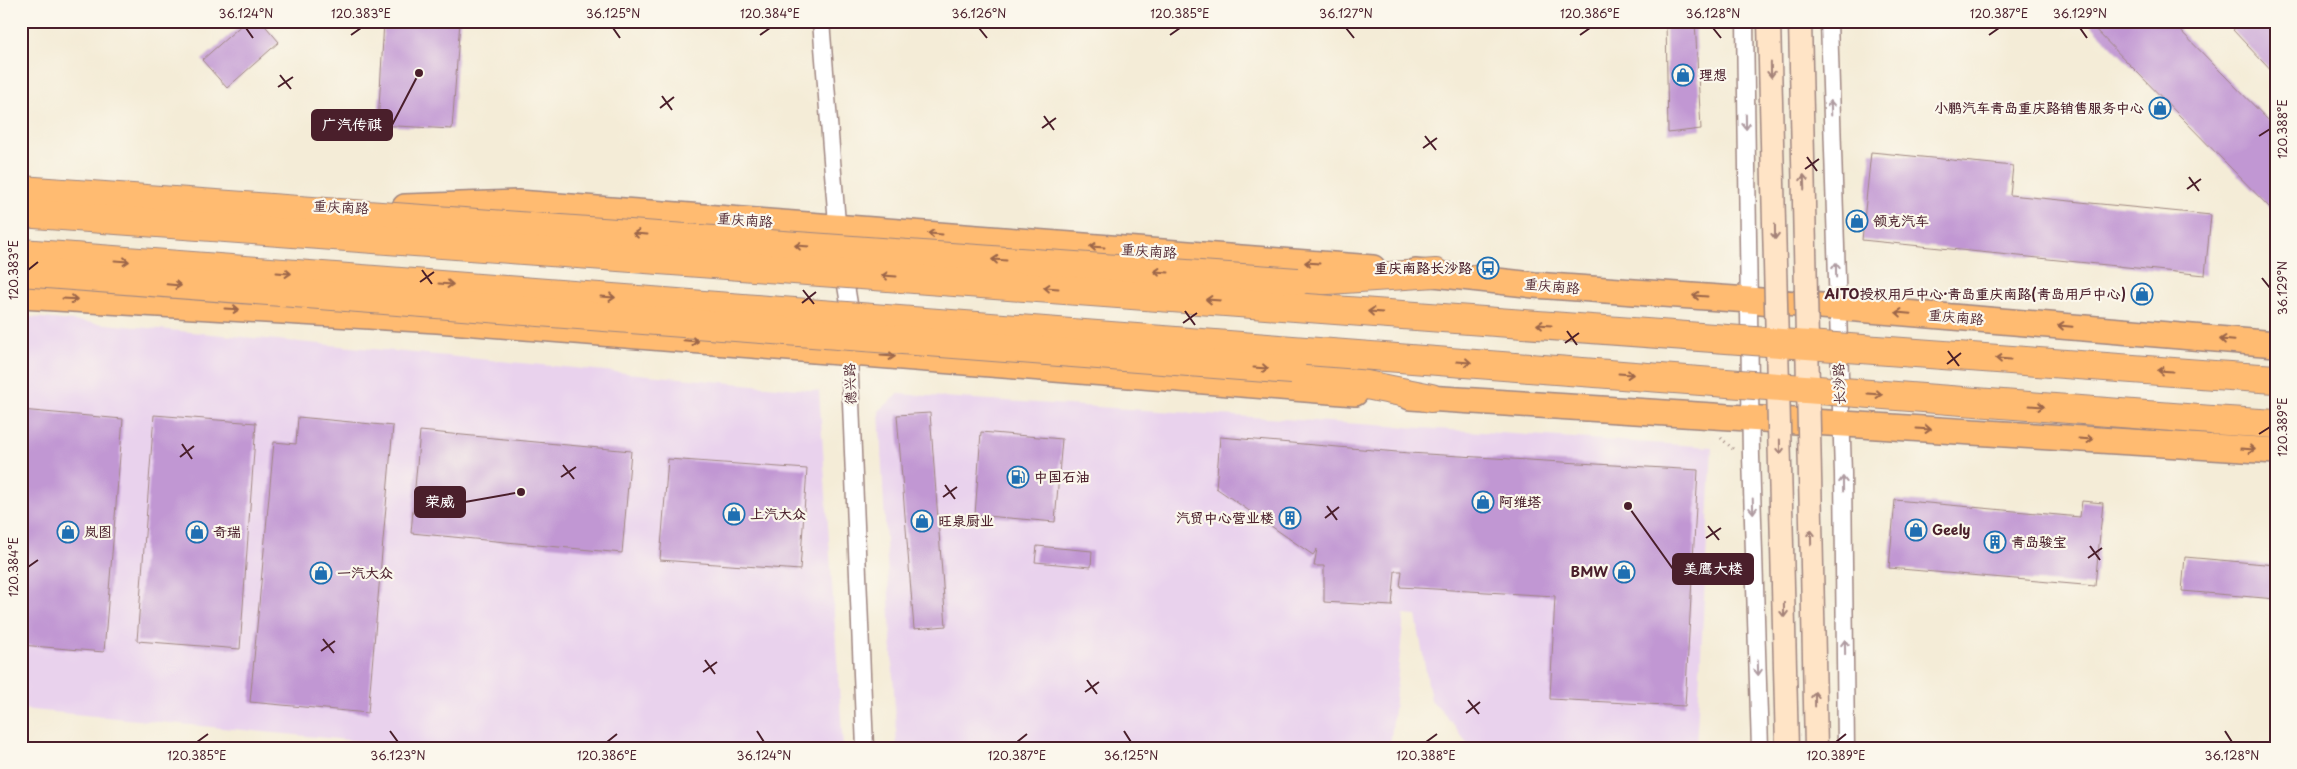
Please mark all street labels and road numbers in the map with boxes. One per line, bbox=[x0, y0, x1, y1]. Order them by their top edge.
street label: 重庆南路 bbox=[313, 195, 370, 218]
street label: 重庆南路 bbox=[716, 207, 774, 232]
street label: 重庆南路 bbox=[1120, 238, 1178, 263]
street label: 重庆南路 bbox=[1523, 273, 1581, 298]
street label: 重庆南路 bbox=[1927, 304, 1985, 329]
street label: 德兴路 bbox=[838, 363, 861, 405]
street label: 长沙路 bbox=[1827, 363, 1850, 405]

